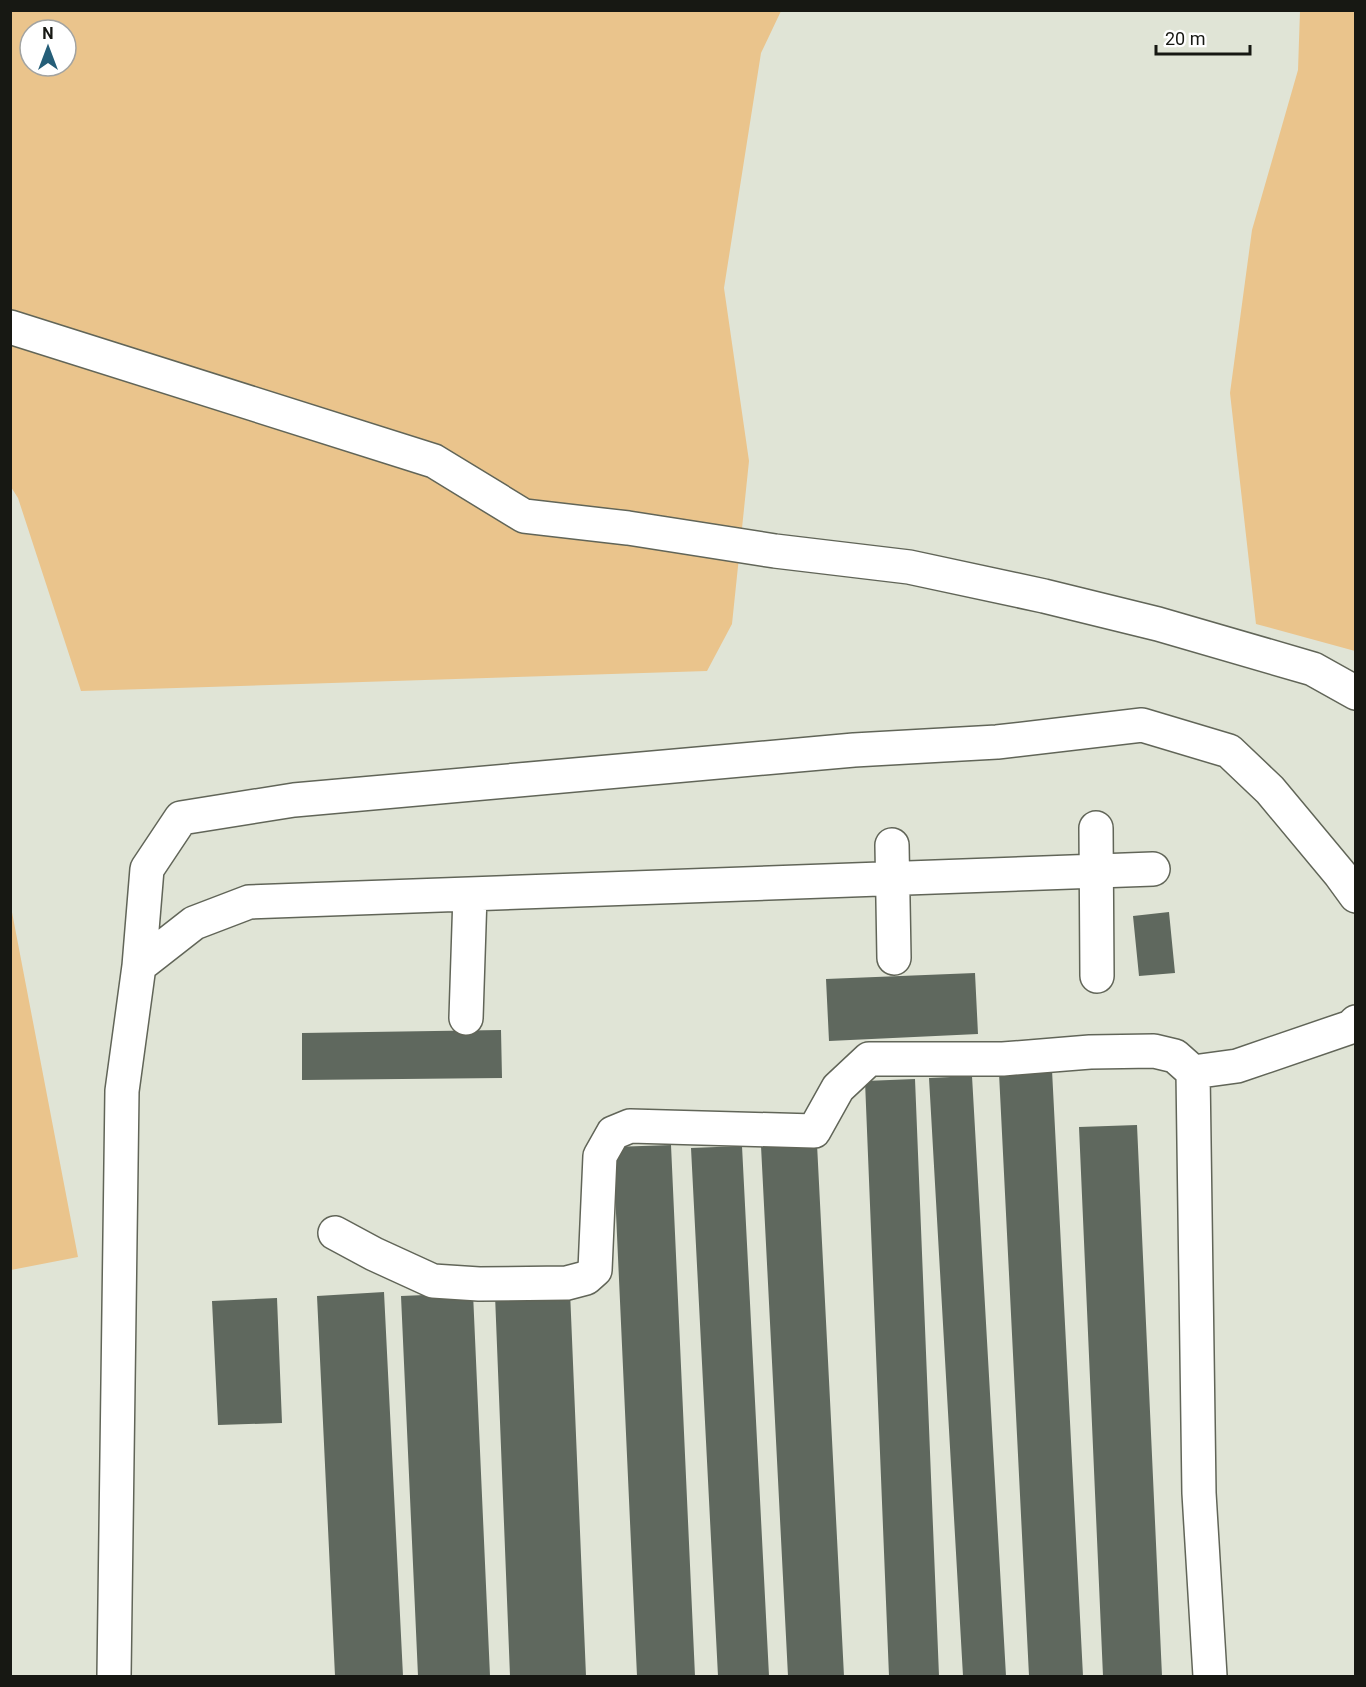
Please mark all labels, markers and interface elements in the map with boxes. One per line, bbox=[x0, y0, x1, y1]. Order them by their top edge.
north arrow bbox=[18, 18, 78, 78]
scale bar bbox=[1156, 18, 1250, 56]
text: N bbox=[42, 24, 54, 43]
text: 20 m bbox=[1165, 28, 1205, 49]

